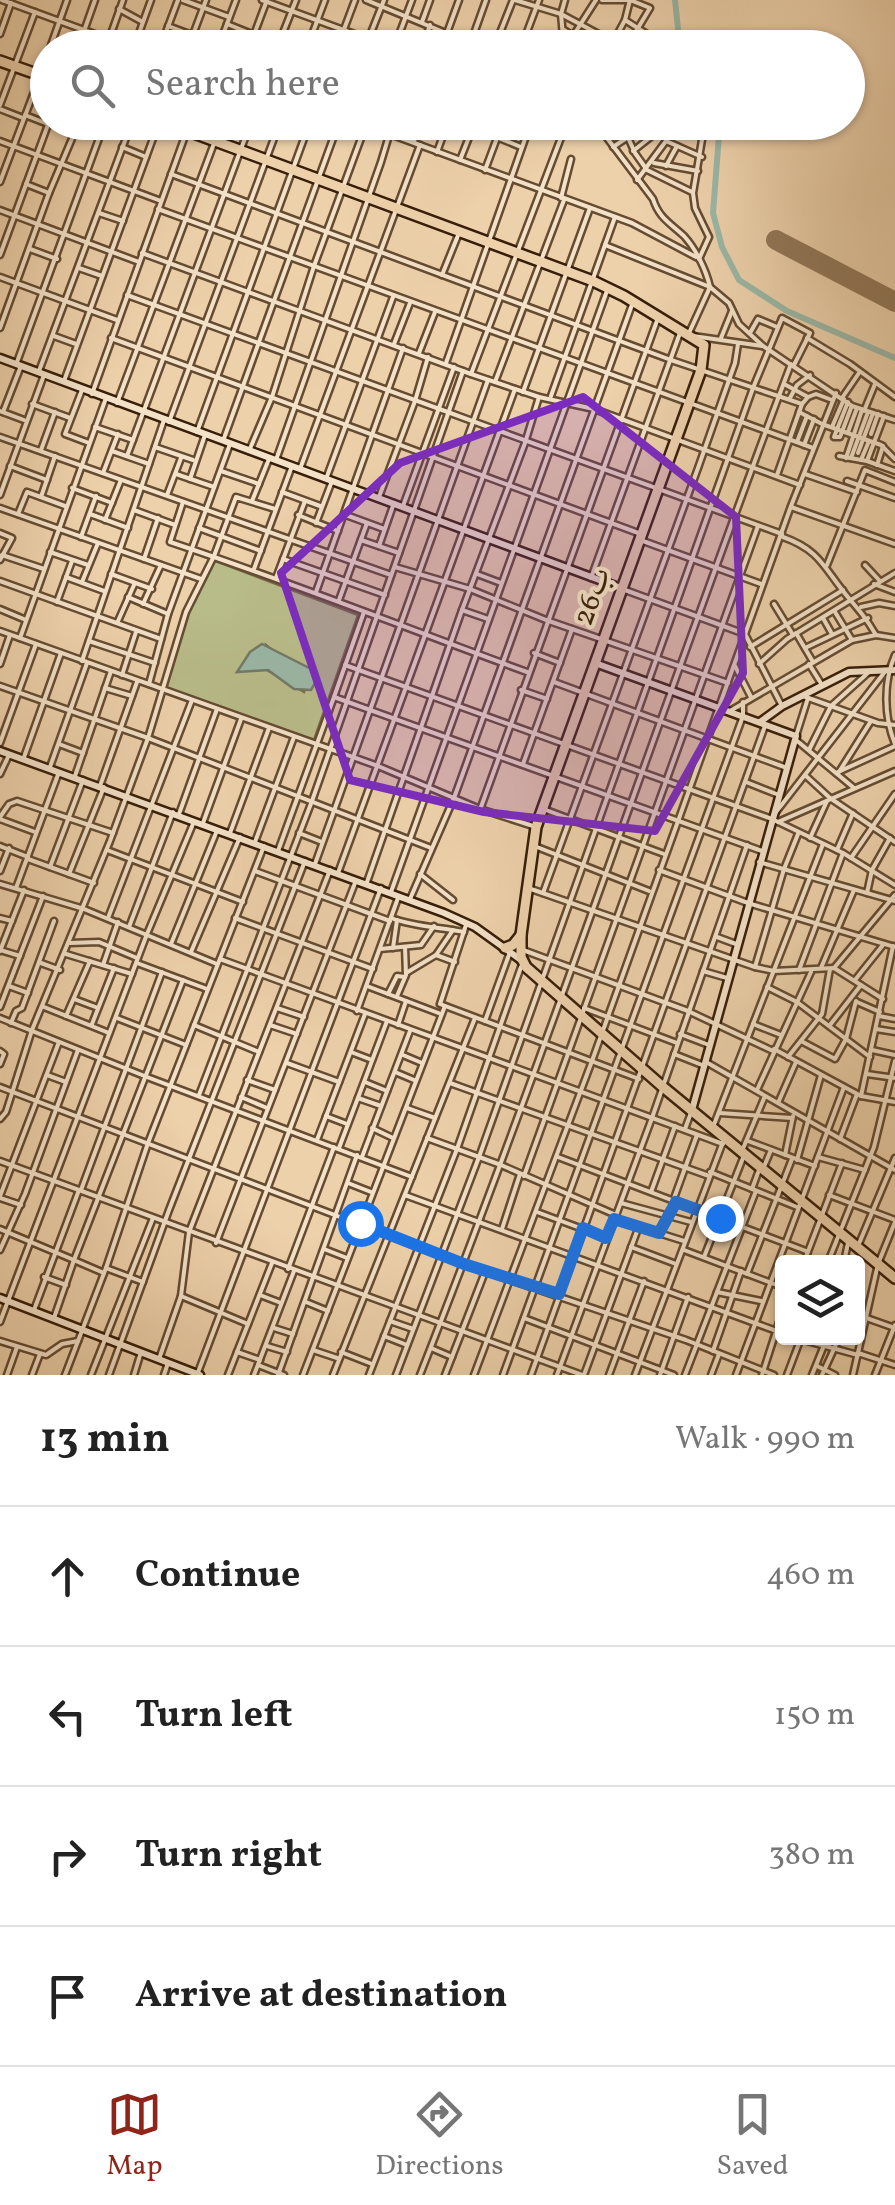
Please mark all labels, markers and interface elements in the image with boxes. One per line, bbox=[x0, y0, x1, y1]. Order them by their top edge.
search box bbox=[30, 30, 865, 140]
icon: search bbox=[65, 58, 120, 113]
text: Search here bbox=[145, 59, 340, 112]
street label: 26ب bbox=[563, 562, 623, 632]
route end bbox=[698, 1196, 744, 1242]
route start bbox=[338, 1201, 384, 1247]
map controls bbox=[775, 1255, 865, 1345]
button: layers bbox=[775, 1255, 865, 1345]
text: 13 min bbox=[40, 1411, 170, 1470]
text: Walk · 990 m bbox=[675, 1418, 855, 1462]
icon: ahead bbox=[40, 1549, 95, 1604]
text: Continue bbox=[135, 1550, 300, 1603]
text: 460 m bbox=[766, 1554, 855, 1598]
icon: left bbox=[40, 1689, 95, 1744]
text: Turn left bbox=[135, 1690, 292, 1743]
text: 150 m bbox=[774, 1694, 855, 1738]
icon: right bbox=[40, 1829, 95, 1884]
text: Turn right bbox=[135, 1830, 322, 1883]
text: 380 m bbox=[768, 1834, 855, 1878]
icon: arrive bbox=[40, 1969, 95, 2024]
text: Arrive at destination bbox=[135, 1970, 508, 2023]
tab: Map bbox=[106, 2087, 162, 2186]
tab: Directions bbox=[375, 2087, 504, 2186]
tab: Saved bbox=[716, 2087, 789, 2186]

